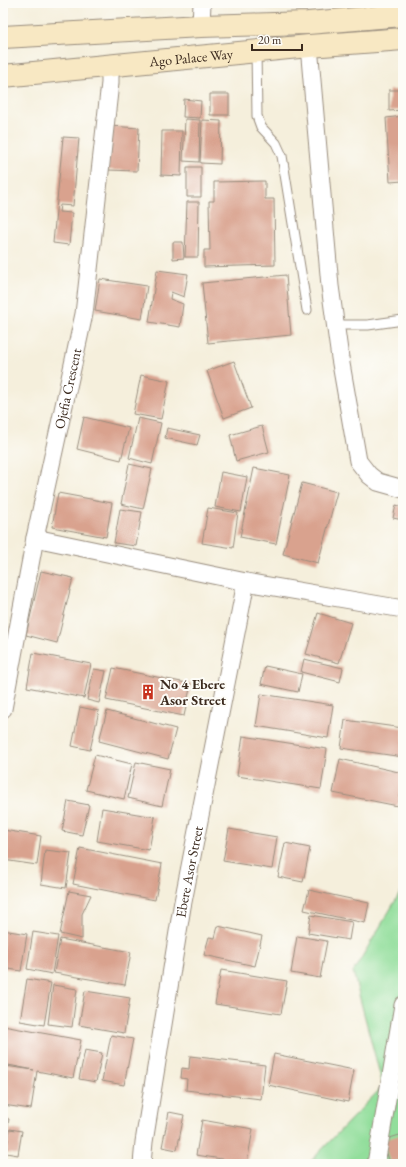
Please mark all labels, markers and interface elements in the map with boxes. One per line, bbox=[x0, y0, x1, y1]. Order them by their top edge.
scale bar bbox=[252, 26, 302, 52]
text: 20 m bbox=[258, 32, 282, 48]
street label: Ago Palace Way bbox=[147, 44, 235, 71]
street label: Ojefia Crescent bbox=[50, 346, 85, 431]
place label: No 4 Ebere Asor Street bbox=[159, 675, 227, 709]
building icon: No 4 Ebere Asor Street bbox=[139, 683, 157, 701]
street label: Ebere Asor Street bbox=[171, 824, 207, 919]

